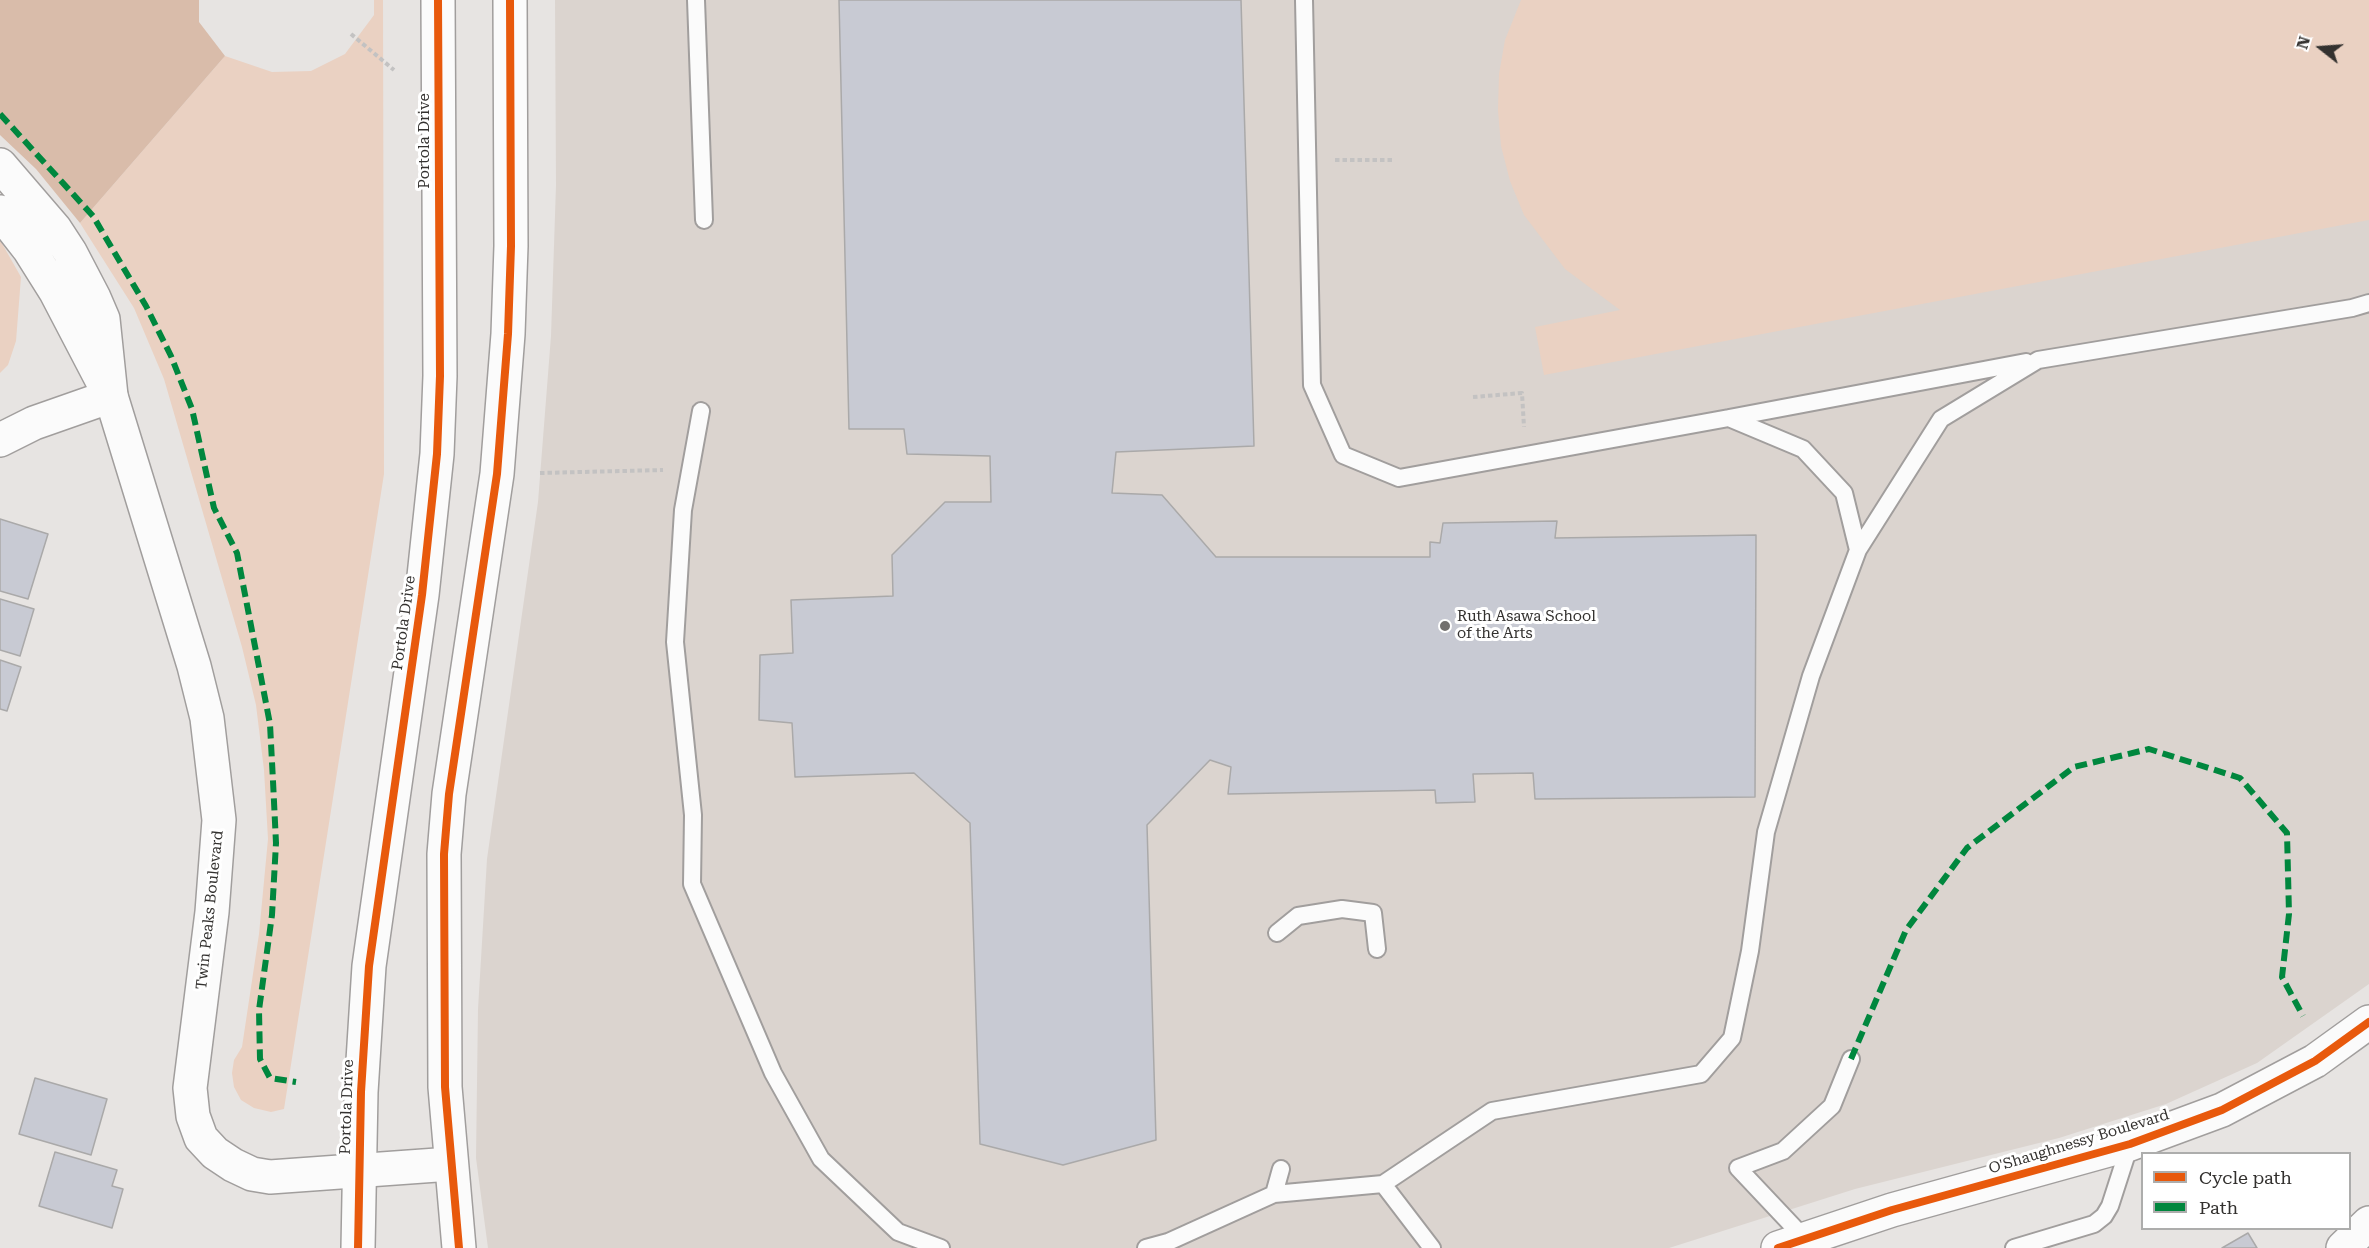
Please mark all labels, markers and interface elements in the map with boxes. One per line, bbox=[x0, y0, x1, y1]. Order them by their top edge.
north arrow bbox=[2291, 18, 2351, 78]
text: N bbox=[2292, 34, 2314, 51]
street label: Portola Drive bbox=[416, 93, 434, 189]
street label: Portola Drive bbox=[388, 575, 420, 671]
place label: Ruth Asawa School of the Arts bbox=[1457, 608, 1596, 643]
marker: Ruth Asawa School of the Arts bbox=[1438, 619, 1452, 633]
street label: Twin Peaks Boulevard bbox=[193, 829, 227, 991]
street label: Portola Drive bbox=[336, 1059, 358, 1155]
street label: O'Shaughnessy Boulevard bbox=[1987, 1106, 2171, 1178]
legend bbox=[2141, 1152, 2351, 1230]
text: Cycle path bbox=[2199, 1167, 2292, 1188]
text: Path bbox=[2199, 1197, 2238, 1218]

